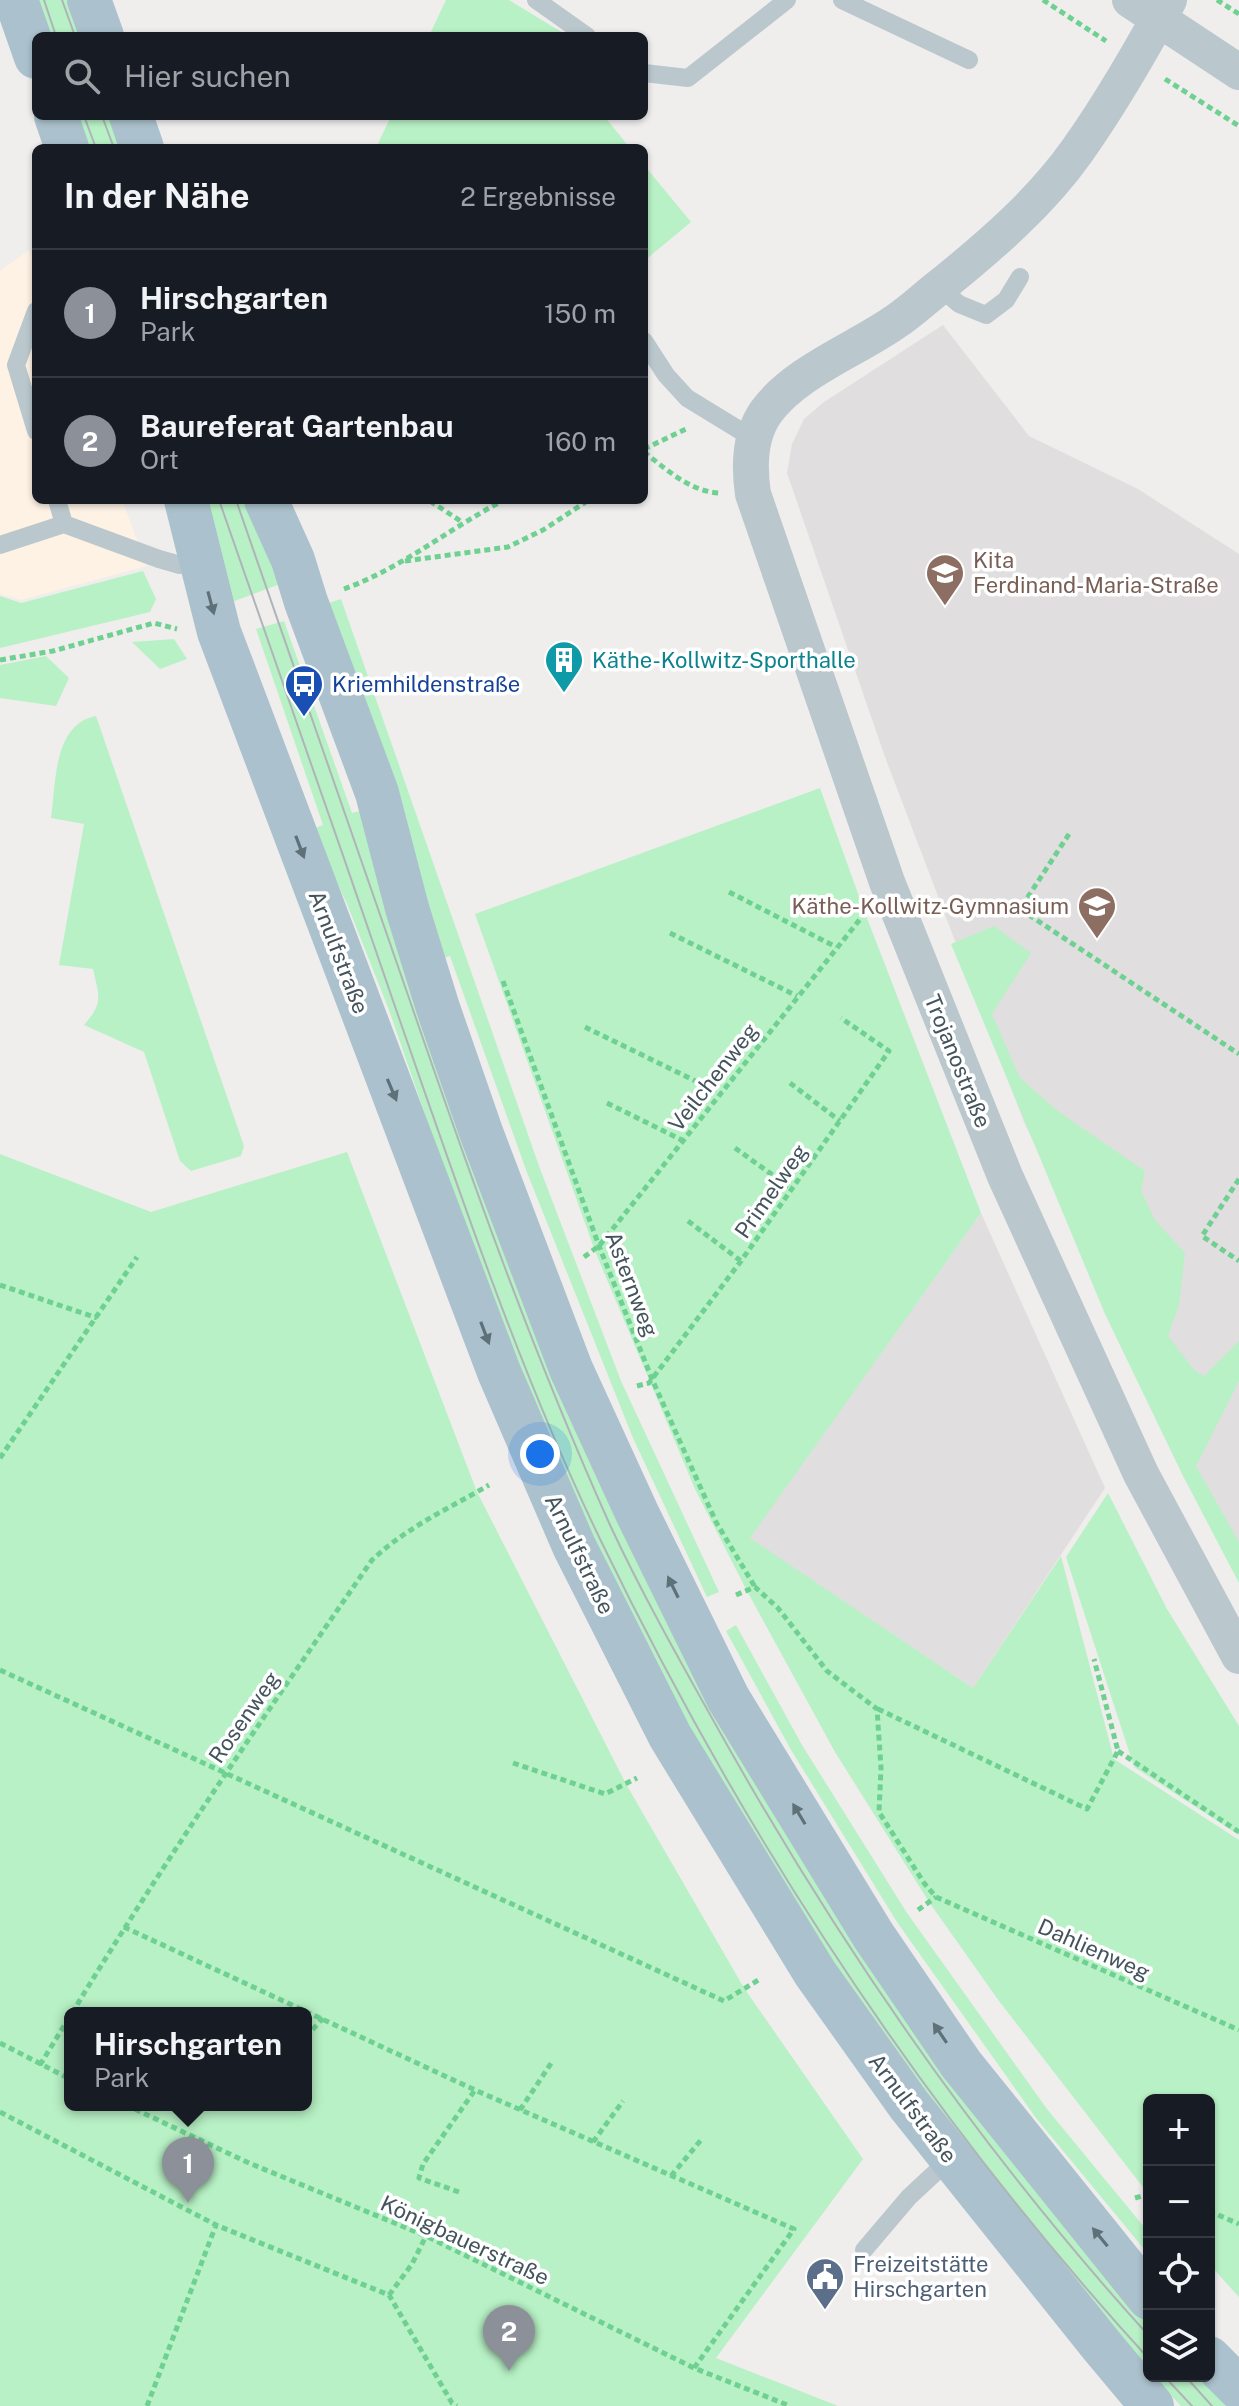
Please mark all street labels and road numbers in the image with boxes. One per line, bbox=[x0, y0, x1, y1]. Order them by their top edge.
street label: Arnulfstraße bbox=[304, 887, 374, 1017]
street label: Trojanostraße bbox=[919, 991, 997, 1131]
street label: Veilchenweg bbox=[663, 1018, 763, 1136]
street label: Primelweg bbox=[729, 1139, 813, 1243]
street label: Asternweg bbox=[600, 1228, 664, 1340]
street label: Arnulfstraße bbox=[540, 1490, 620, 1618]
street label: Rosenweg bbox=[203, 1666, 285, 1768]
street label: Dahlienweg bbox=[1034, 1913, 1154, 1985]
street label: Arnulfstraße bbox=[864, 2048, 962, 2168]
street label: Königbauerstraße bbox=[377, 2190, 553, 2290]

